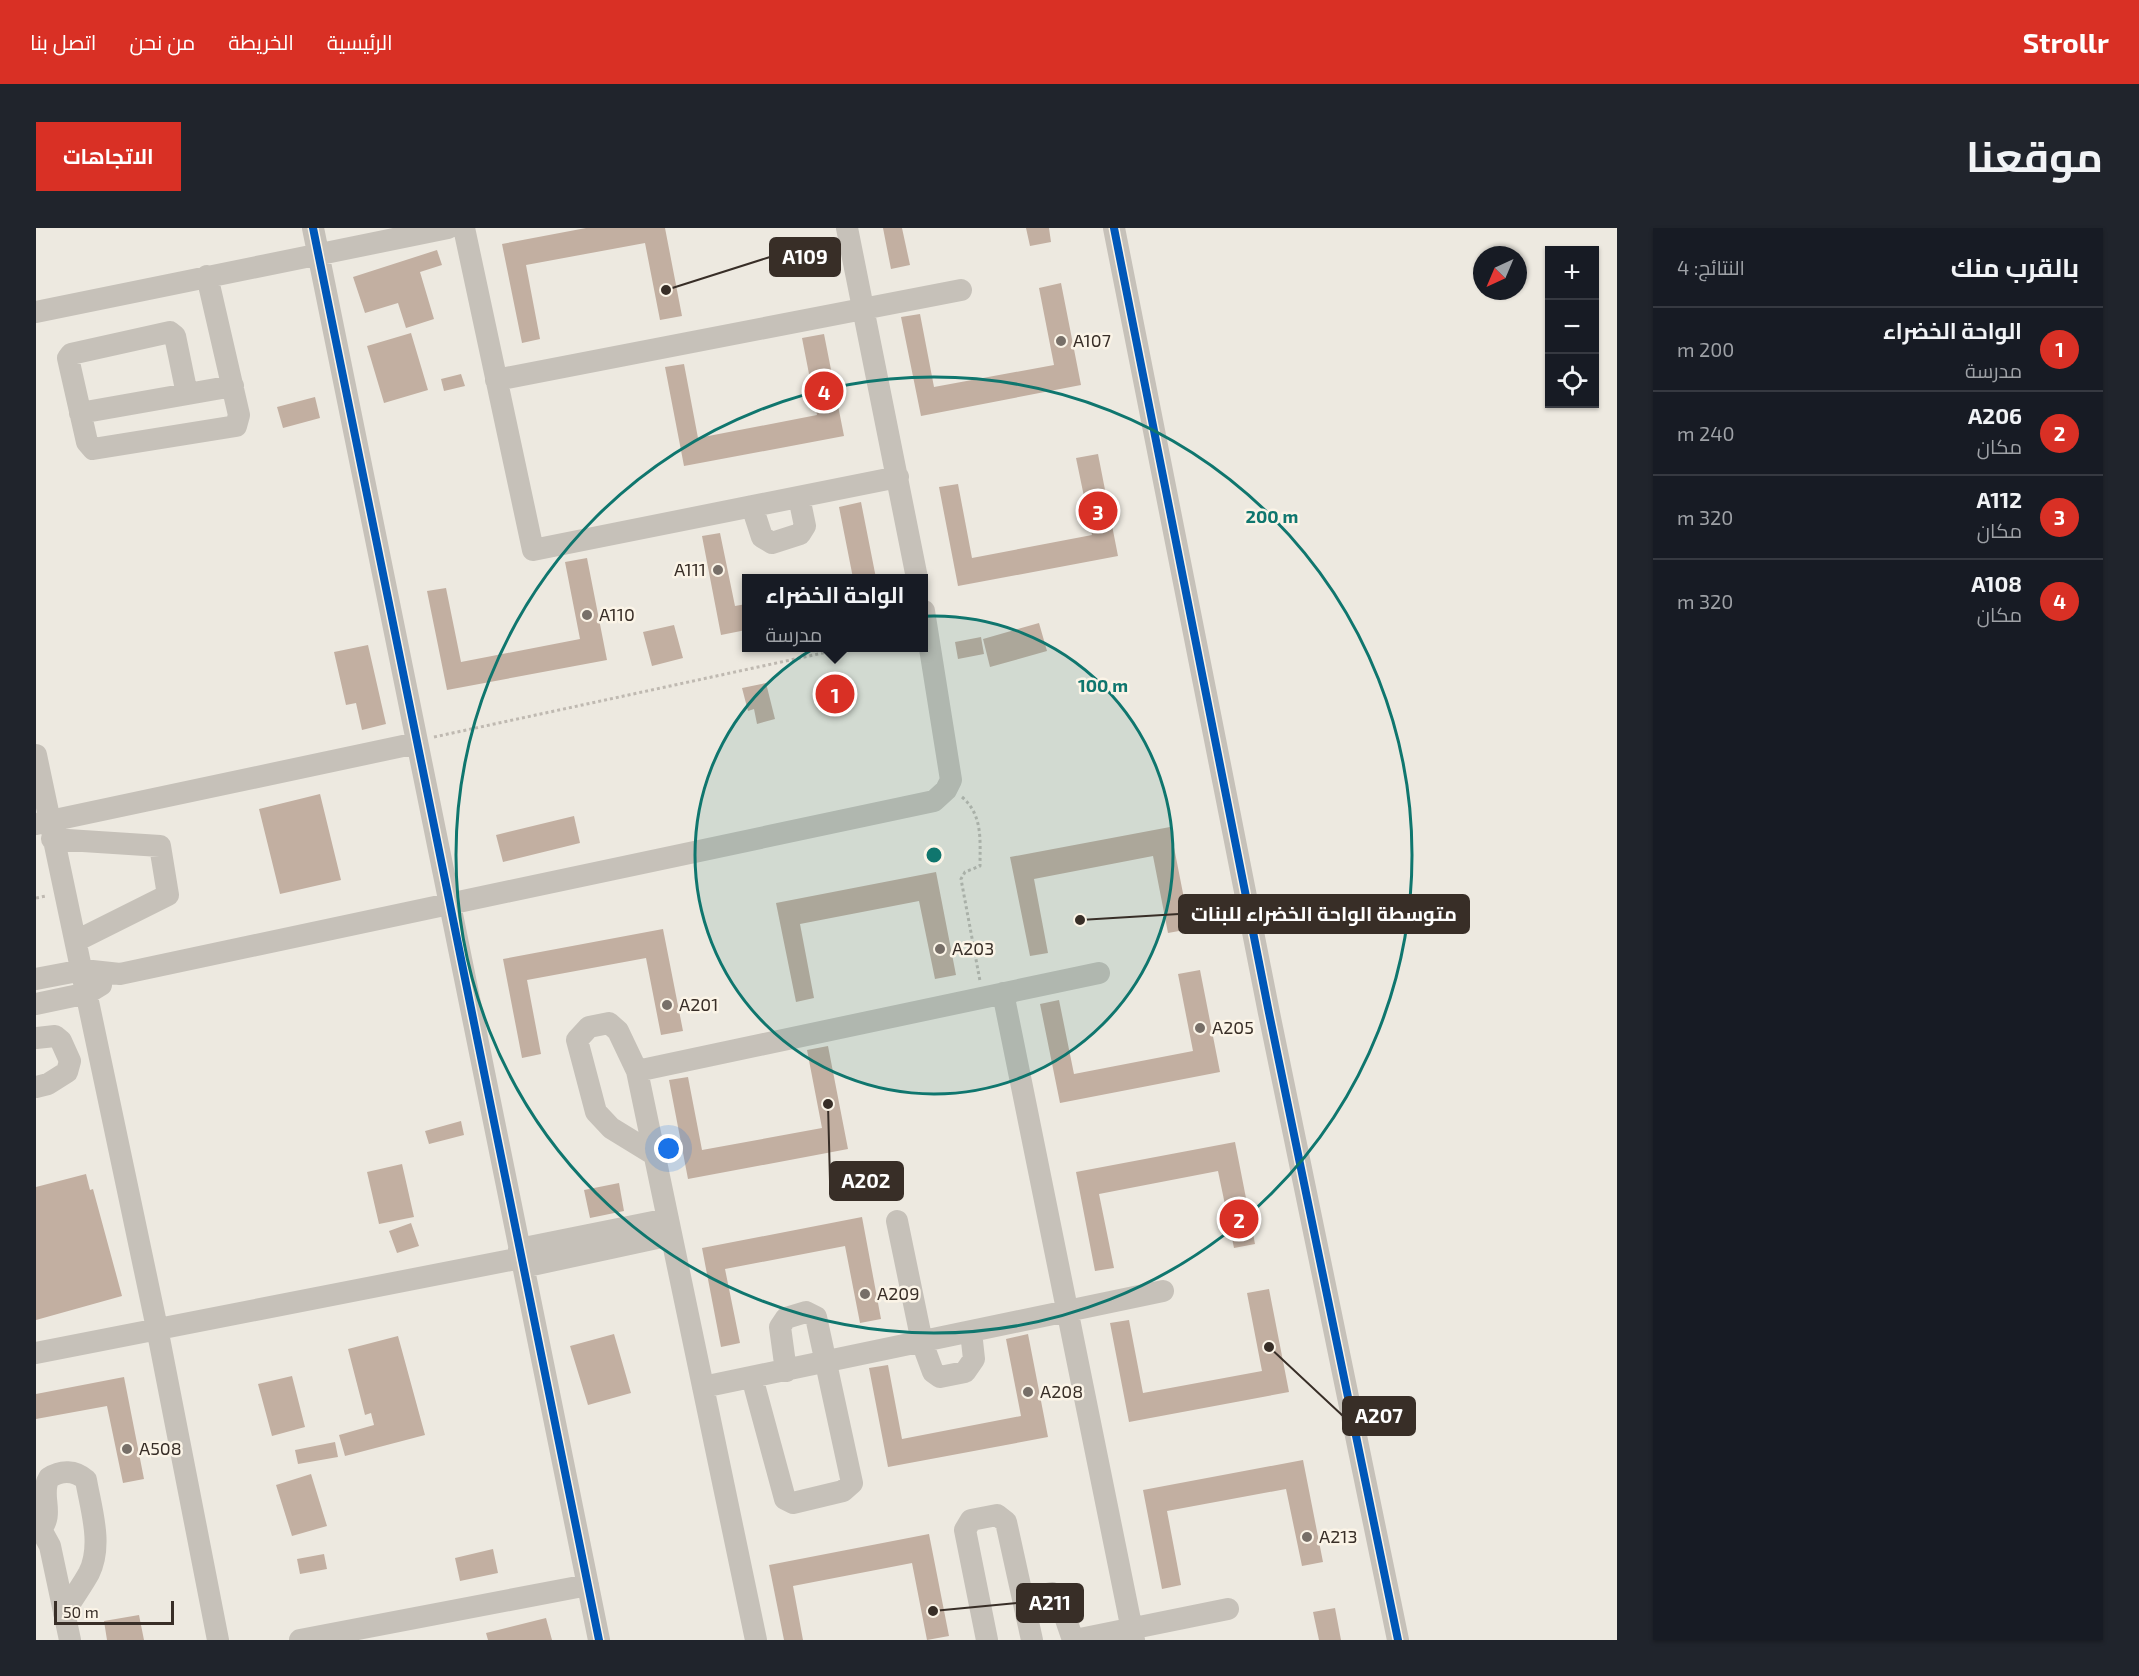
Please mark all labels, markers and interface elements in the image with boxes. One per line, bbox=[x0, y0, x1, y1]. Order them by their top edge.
text: Strollr bbox=[2023, 25, 2109, 59]
text: اتصل بنا bbox=[30, 29, 97, 54]
text: من نحن bbox=[130, 29, 195, 54]
text: الخريطة bbox=[228, 29, 294, 54]
text: الرئيسية bbox=[327, 29, 393, 54]
button: الاتجاهات bbox=[36, 122, 181, 191]
text: موقعنا bbox=[1966, 130, 2103, 180]
callout: A109 bbox=[770, 238, 840, 276]
text: A109 bbox=[782, 244, 828, 268]
north arrow bbox=[1473, 246, 1527, 300]
map controls bbox=[1545, 246, 1599, 408]
button: + bbox=[1545, 246, 1599, 300]
text: بالقرب منك bbox=[1951, 251, 2079, 282]
text: النتائج: 4 bbox=[1677, 255, 1745, 279]
button: − bbox=[1545, 300, 1599, 354]
text: الواحة الخضراء bbox=[1883, 317, 2022, 343]
place label: A107 bbox=[1073, 329, 1111, 351]
marker: A107 bbox=[1054, 334, 1068, 348]
text: 200 m bbox=[1677, 337, 1734, 361]
text: 1 bbox=[2055, 337, 2064, 361]
button: locate bbox=[1545, 354, 1599, 408]
text: مدرسة bbox=[1965, 358, 2022, 382]
pin: 4 bbox=[804, 368, 844, 414]
text: A206 bbox=[1968, 402, 2022, 428]
text: 240 m bbox=[1677, 421, 1735, 445]
text: 2 bbox=[2054, 421, 2065, 445]
text: مكان bbox=[1977, 434, 2022, 458]
text: A112 bbox=[1977, 486, 2022, 512]
pin: 3 bbox=[1078, 488, 1118, 534]
text: 200 m bbox=[1246, 505, 1298, 527]
text: 320 m bbox=[1677, 505, 1733, 529]
text: 3 bbox=[2054, 505, 2065, 529]
text: مكان bbox=[1977, 518, 2022, 542]
place label: A111 bbox=[674, 558, 706, 580]
marker: A111 bbox=[711, 563, 725, 577]
text: A108 bbox=[1971, 570, 2022, 596]
popup bbox=[742, 574, 928, 652]
text: الواحة الخضراء bbox=[766, 581, 904, 607]
text: 320 m bbox=[1677, 589, 1733, 613]
text: 4 bbox=[2053, 589, 2066, 613]
text: مكان bbox=[1977, 602, 2022, 626]
place label: A110 bbox=[599, 603, 635, 625]
marker: A110 bbox=[580, 608, 594, 622]
text: مدرسة bbox=[766, 622, 822, 646]
pin: 1 bbox=[816, 672, 854, 716]
text: 100 m bbox=[1078, 674, 1128, 696]
centre of rings bbox=[924, 845, 944, 865]
callout: متوسطة الواحة الخضراء للبنات bbox=[1179, 895, 1469, 933]
text: متوسطة الواحة الخضراء للبنات bbox=[1191, 901, 1457, 926]
place label: A203 bbox=[952, 937, 994, 959]
marker: A203 bbox=[933, 942, 947, 956]
place label: A201 bbox=[679, 993, 718, 1015]
marker: A201 bbox=[660, 998, 674, 1012]
place label: A205 bbox=[1212, 1016, 1254, 1038]
marker: A205 bbox=[1193, 1021, 1207, 1035]
your location bbox=[654, 1134, 683, 1163]
callout: A202 bbox=[830, 1162, 903, 1200]
text: A202 bbox=[842, 1168, 890, 1192]
pin: 2 bbox=[1220, 1196, 1258, 1242]
place label: A209 bbox=[877, 1282, 919, 1304]
marker: A209 bbox=[858, 1287, 872, 1301]
place label: A208 bbox=[1040, 1380, 1083, 1402]
marker: A208 bbox=[1021, 1385, 1035, 1399]
callout: A207 bbox=[1343, 1397, 1415, 1435]
text: A207 bbox=[1355, 1403, 1403, 1427]
place label: A508 bbox=[139, 1437, 182, 1459]
marker: A508 bbox=[120, 1442, 134, 1456]
place label: A213 bbox=[1319, 1525, 1357, 1547]
marker: A213 bbox=[1300, 1530, 1314, 1544]
callout: A211 bbox=[1017, 1584, 1083, 1622]
text: A211 bbox=[1029, 1590, 1071, 1614]
scale bar bbox=[54, 1598, 174, 1626]
text: 50 m bbox=[63, 1602, 99, 1621]

